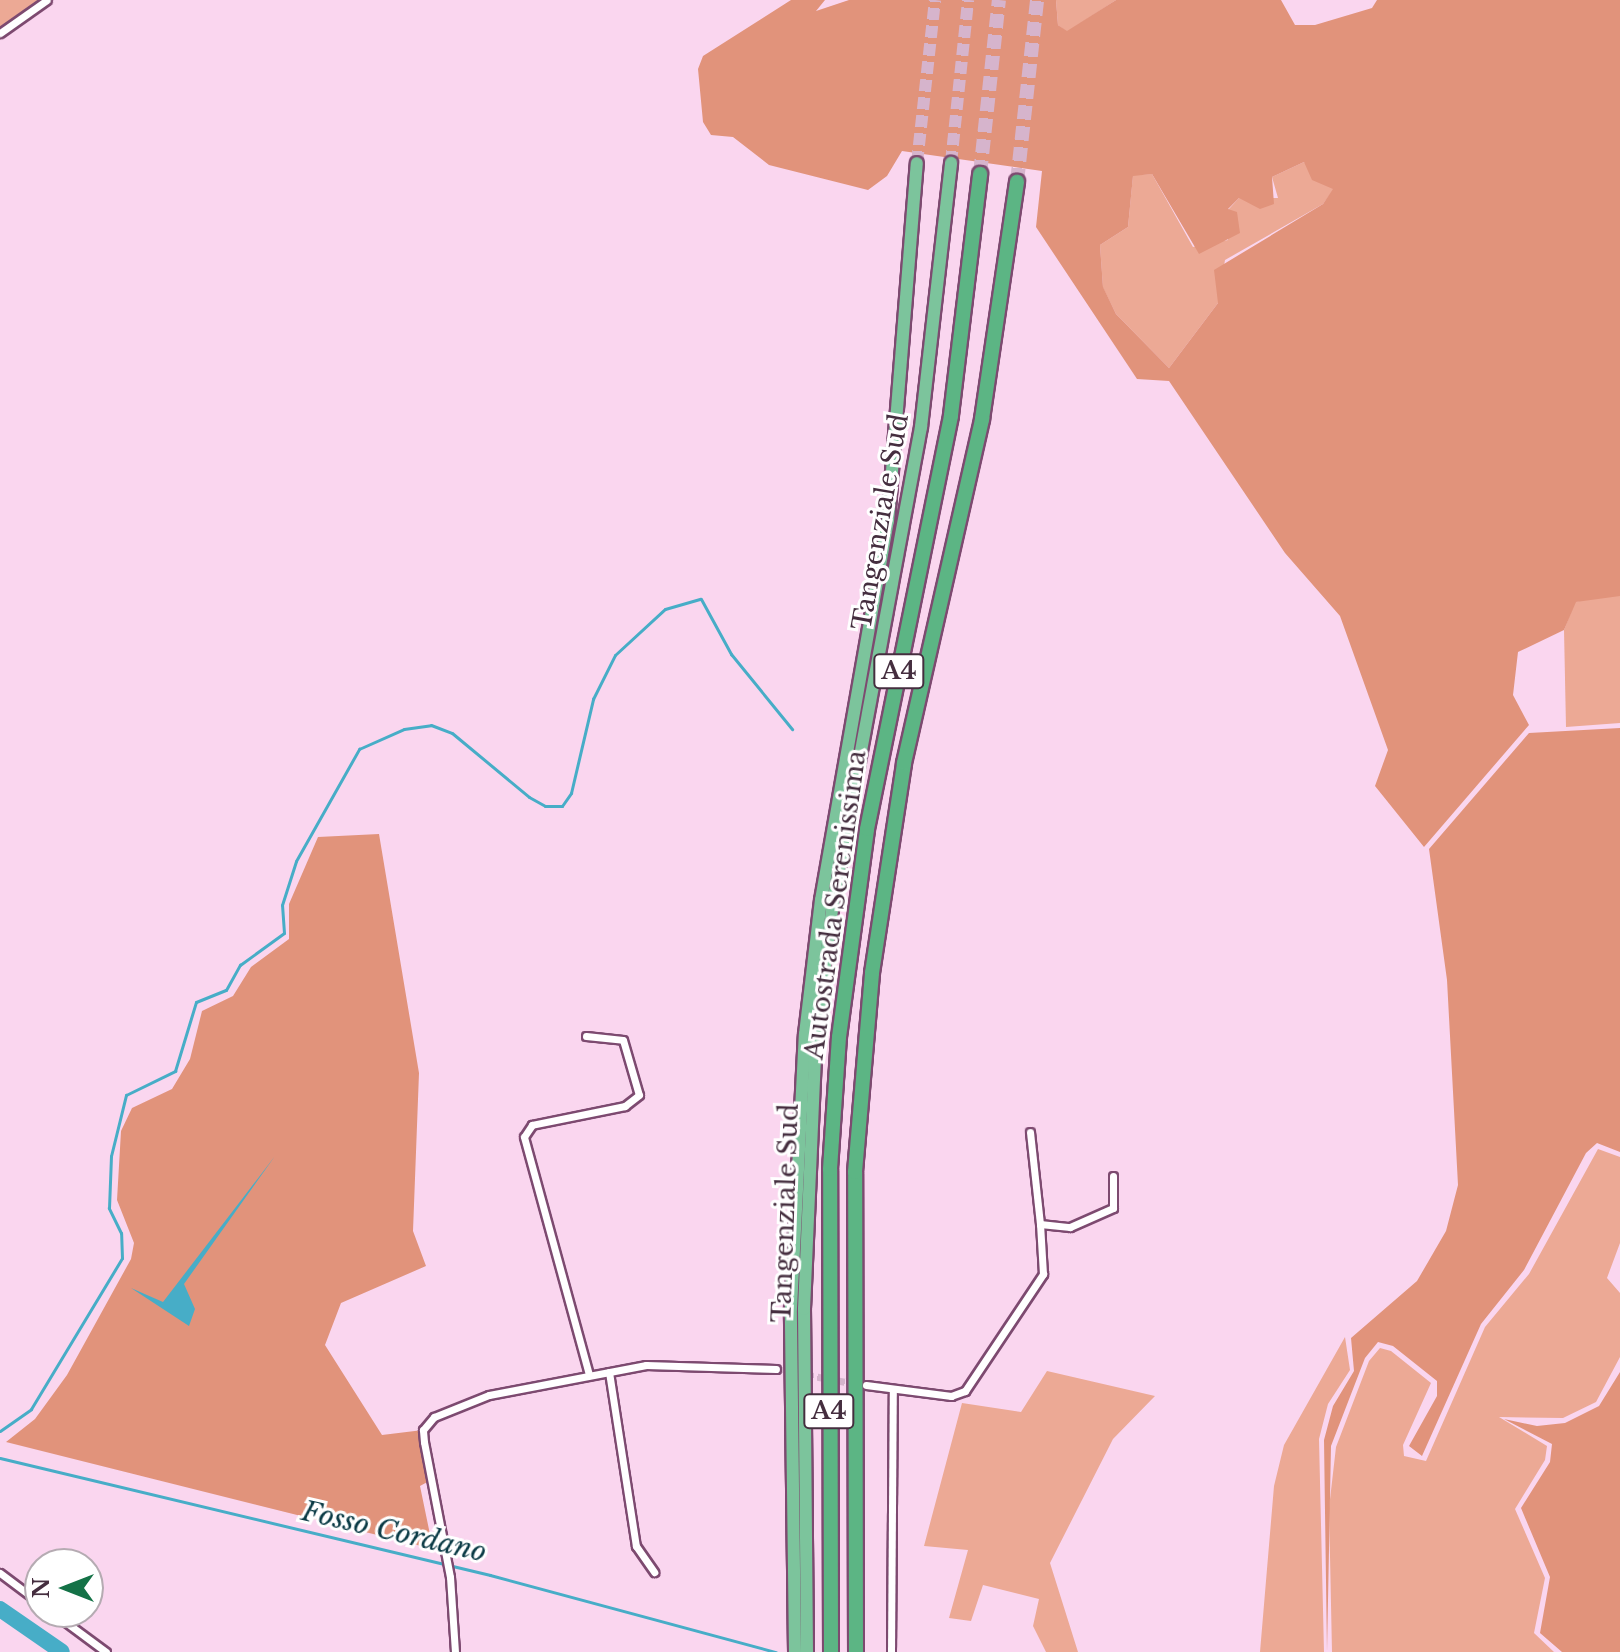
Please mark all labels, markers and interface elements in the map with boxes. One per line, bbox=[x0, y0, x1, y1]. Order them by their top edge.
street label: Tangenziale Sud bbox=[847, 411, 915, 633]
road number: A4 bbox=[873, 651, 925, 691]
street label: Autostrada Serenissima bbox=[799, 748, 873, 1062]
street label: Tangenziale Sud bbox=[767, 1103, 805, 1323]
road number: A4 bbox=[803, 1391, 855, 1431]
water label: Fosso Cordano bbox=[298, 1494, 490, 1570]
north arrow bbox=[24, 1548, 104, 1628]
text: N bbox=[28, 1578, 55, 1598]

